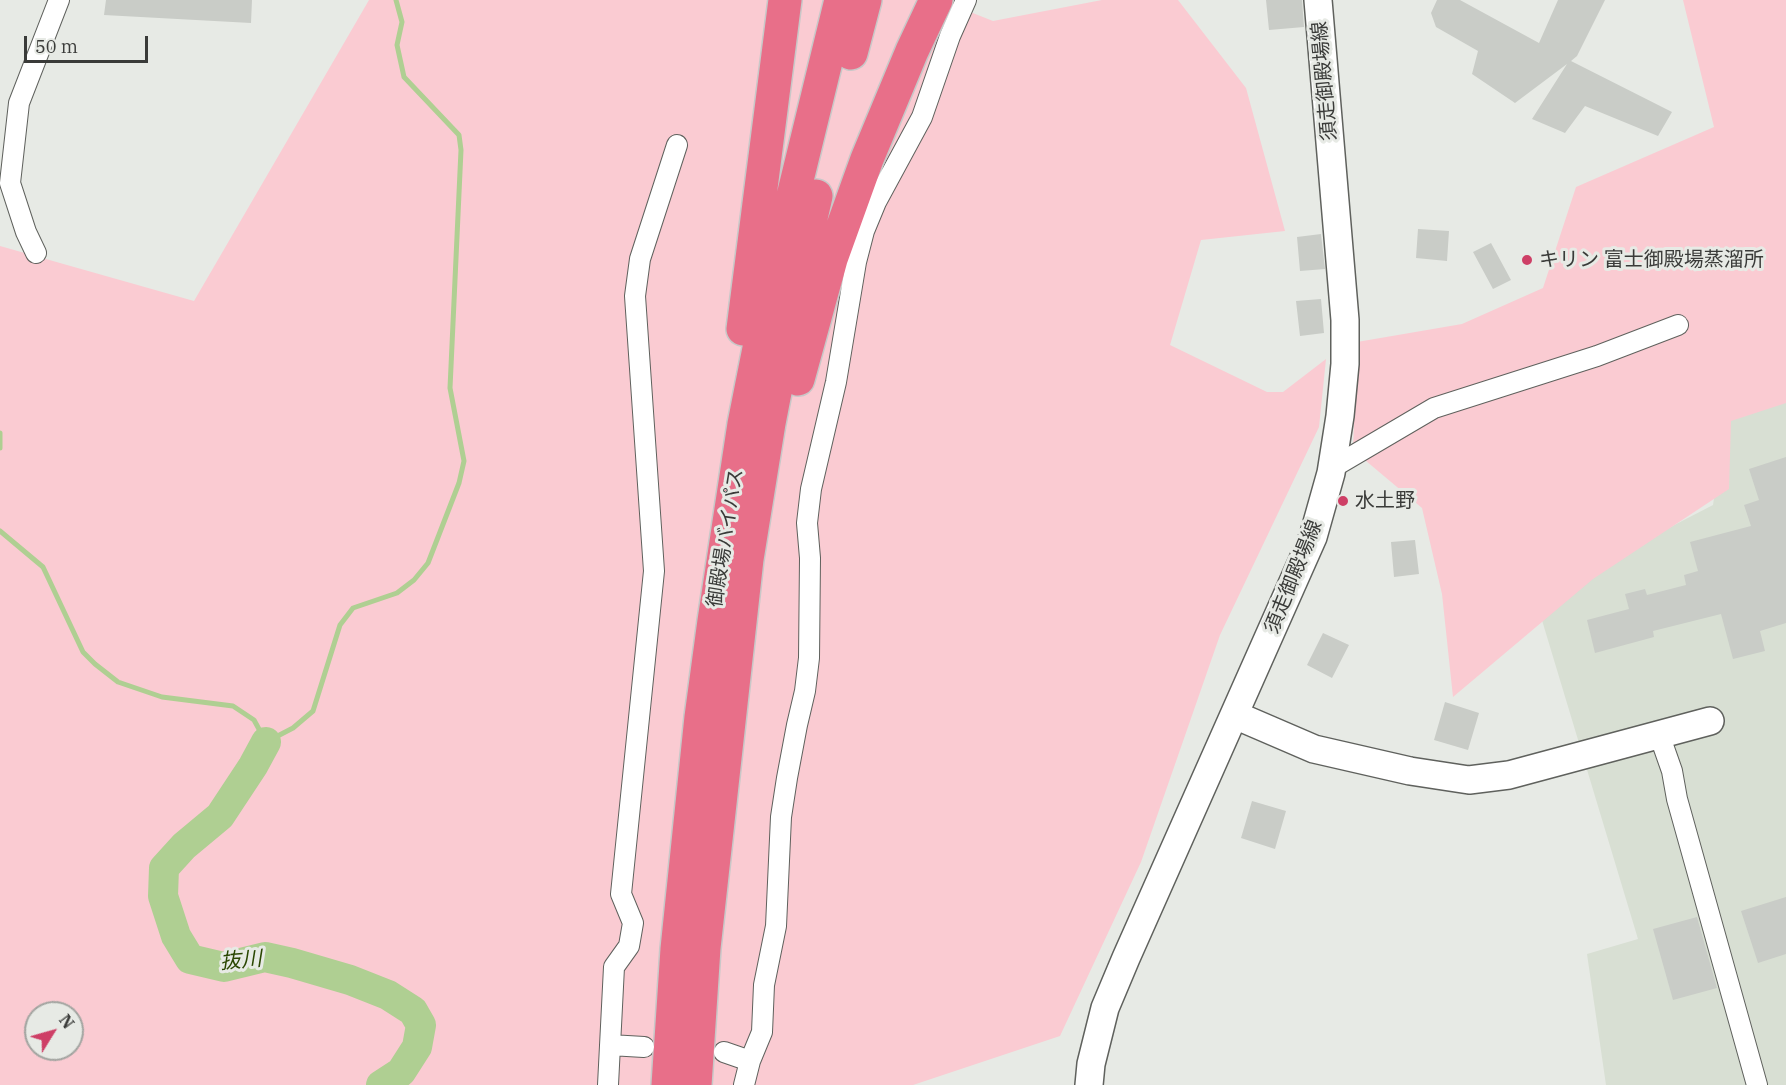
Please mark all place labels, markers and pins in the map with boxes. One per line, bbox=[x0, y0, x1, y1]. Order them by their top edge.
place label: キリン 富士御殿場蒸溜所 bbox=[1539, 248, 1764, 272]
marker: キリン 富士御殿場蒸溜所 bbox=[1520, 253, 1534, 267]
place label: 水土野 bbox=[1355, 489, 1415, 513]
marker: 水土野 bbox=[1336, 494, 1350, 508]

